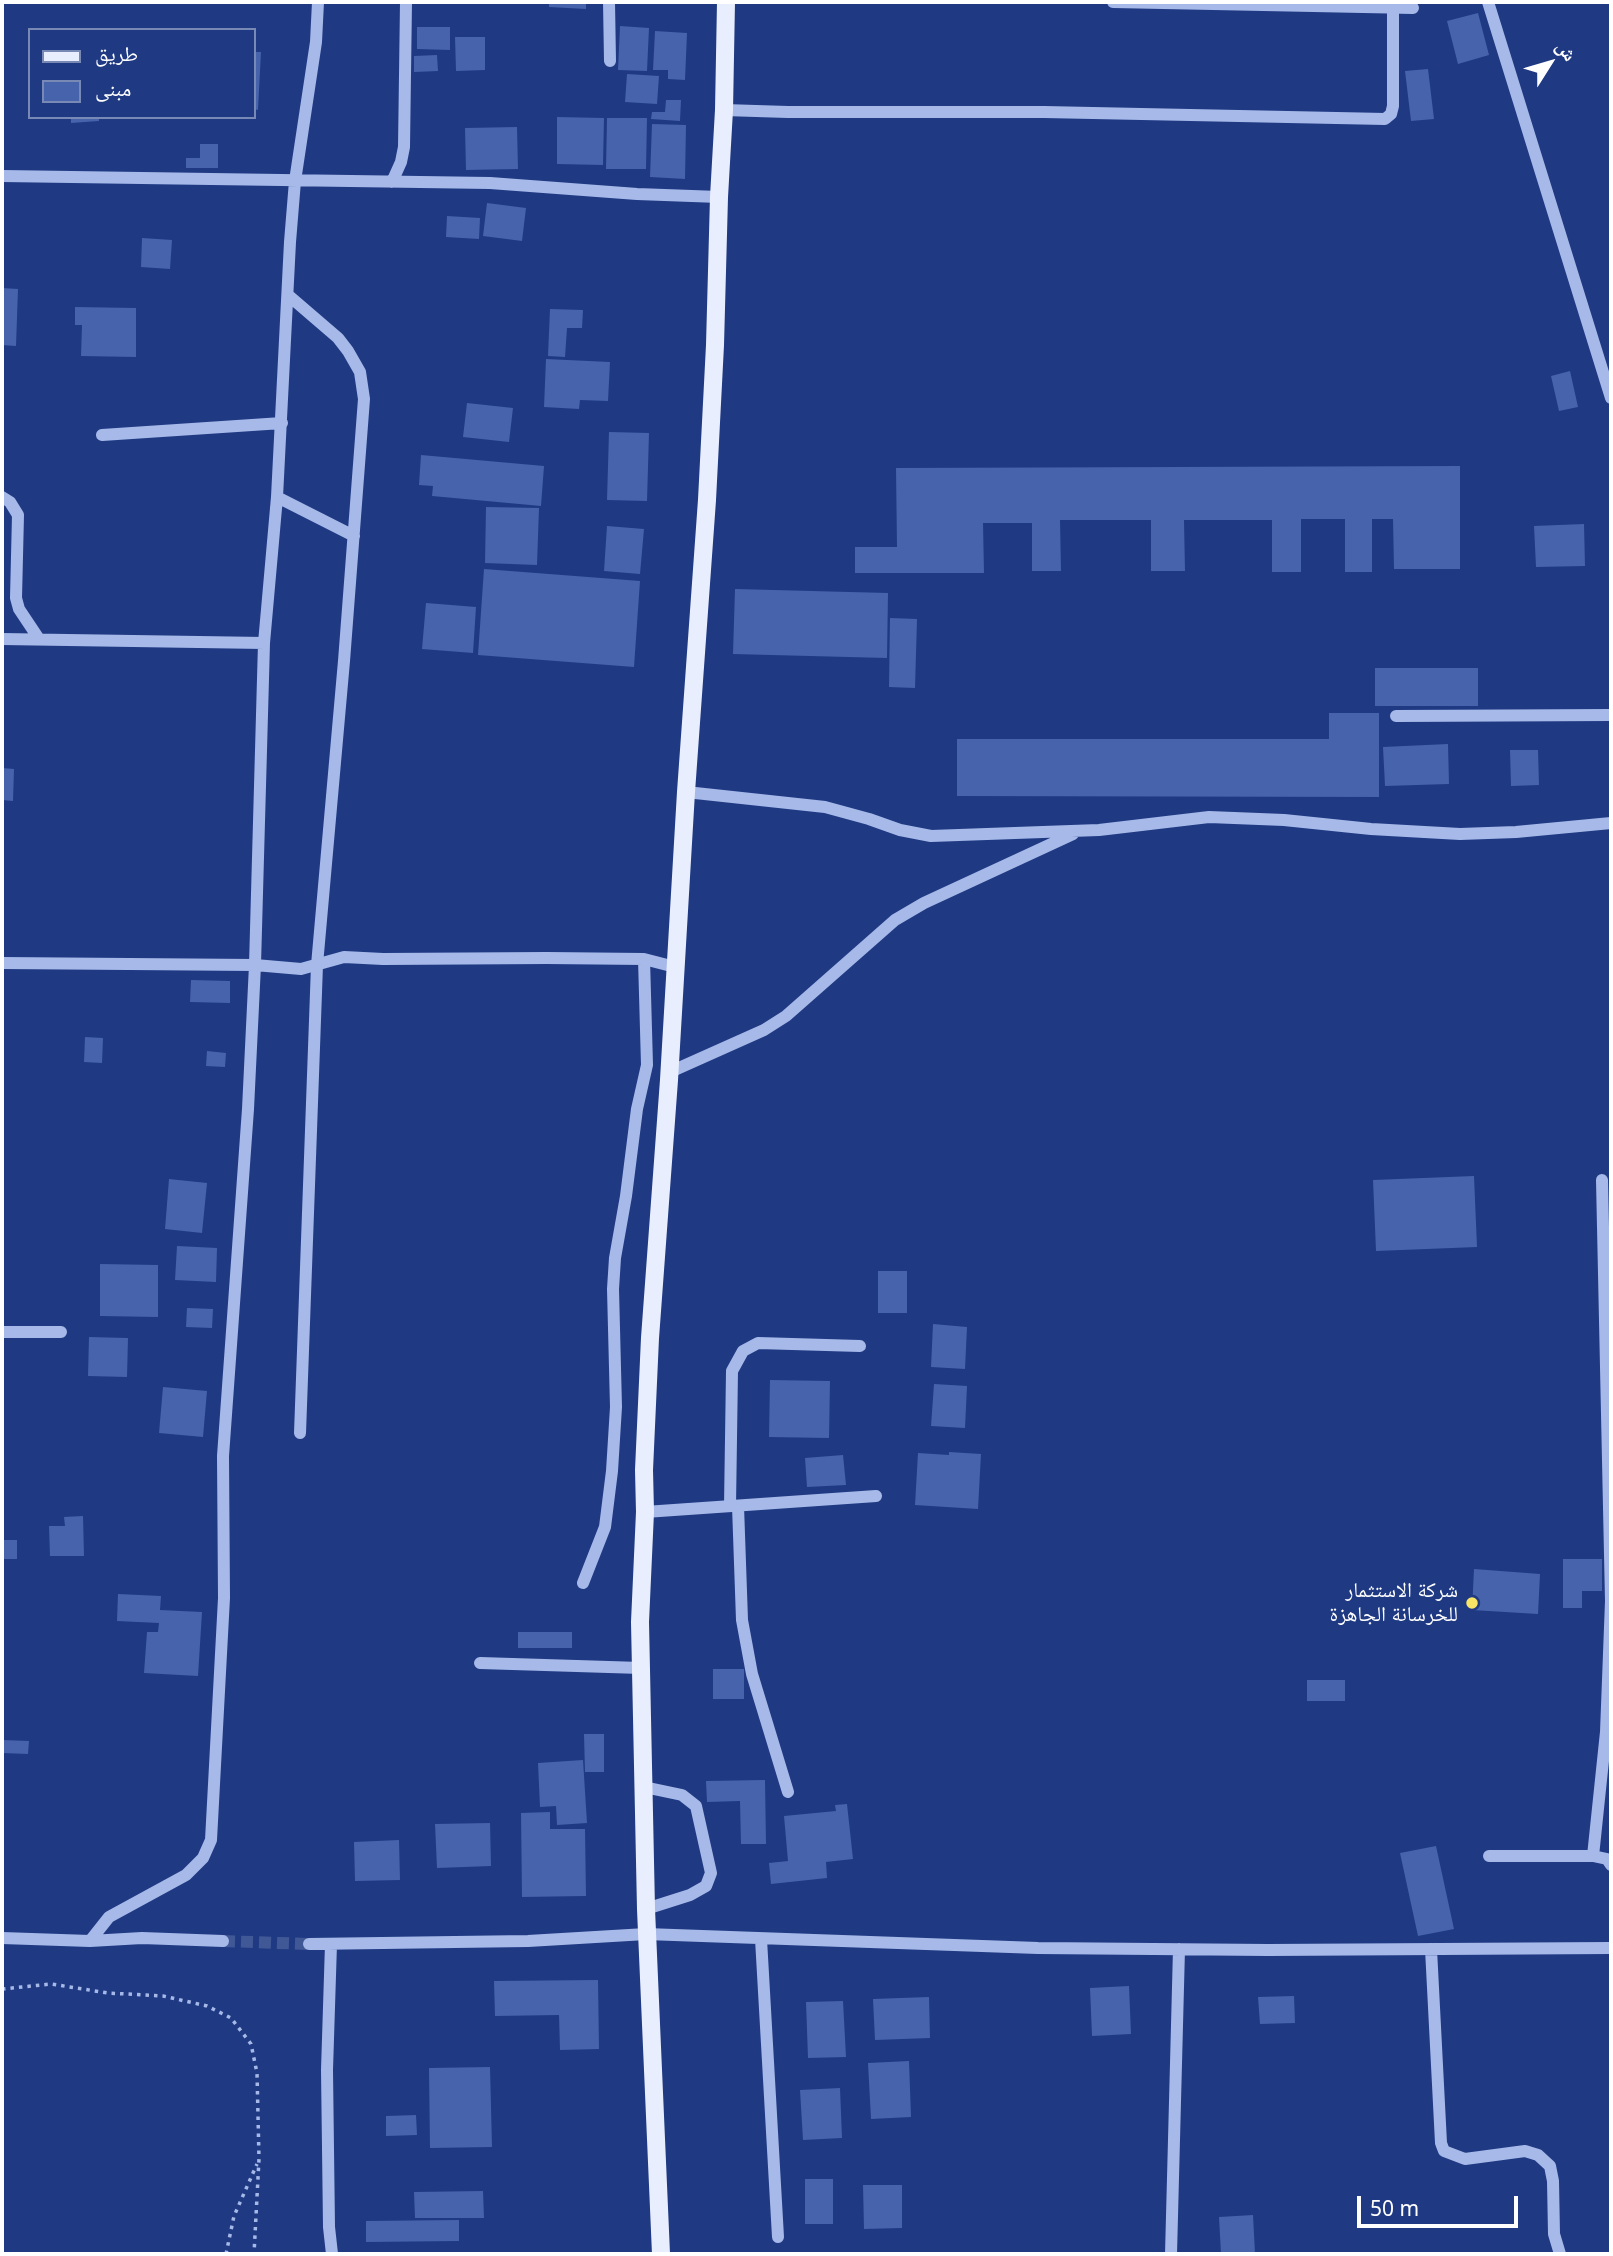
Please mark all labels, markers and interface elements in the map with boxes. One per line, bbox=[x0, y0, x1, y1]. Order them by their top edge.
legend bbox=[28, 28, 256, 119]
north arrow bbox=[1515, 28, 1585, 98]
text: ش bbox=[1550, 34, 1583, 66]
text: طريق bbox=[95, 39, 138, 67]
text: مبنى bbox=[95, 74, 131, 102]
place label: شركة الاستثمار للخرسانة الجاهزة bbox=[1330, 1578, 1458, 1628]
marker: شركة الاستثمار للخرسانة الجاهزة bbox=[1464, 1595, 1480, 1611]
scale bar bbox=[1361, 2182, 1522, 2226]
text: 50 m bbox=[1370, 2194, 1419, 2222]

